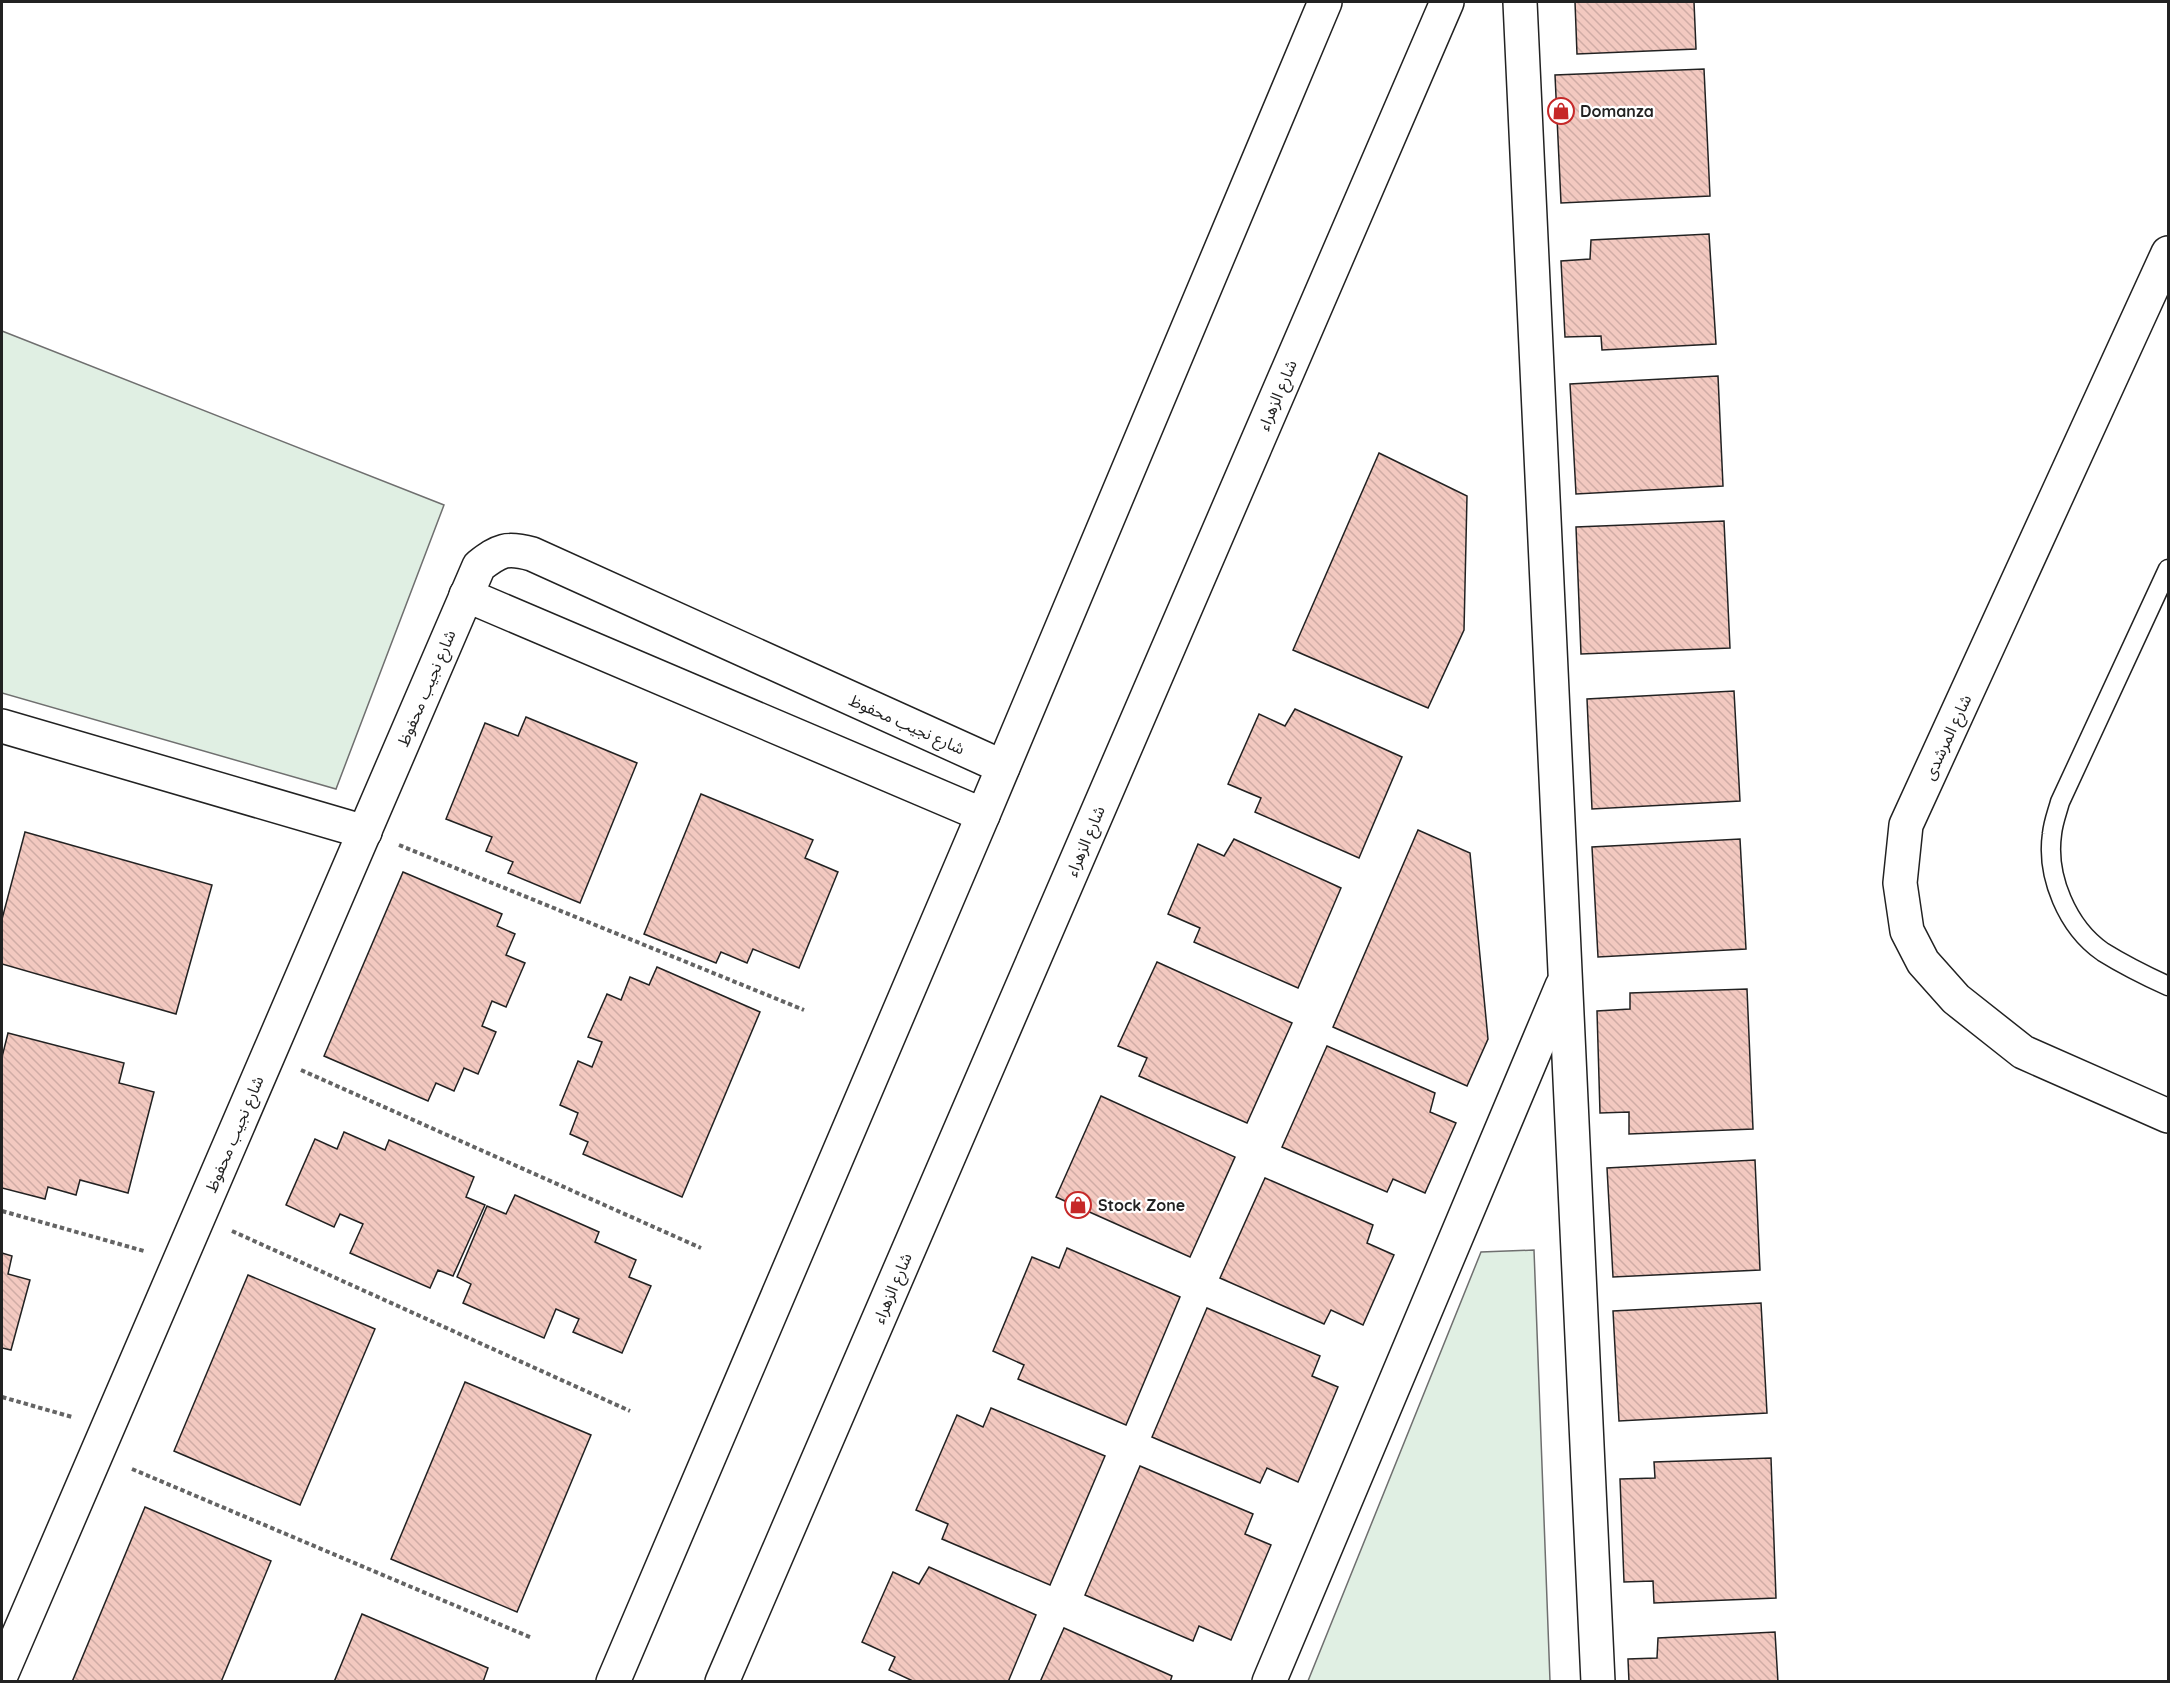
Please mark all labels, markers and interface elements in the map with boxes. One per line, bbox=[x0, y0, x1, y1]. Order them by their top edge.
shop icon: Domanza bbox=[1546, 96, 1576, 126]
place label: Domanza bbox=[1580, 101, 1654, 121]
street label: شارع الزهراء bbox=[1253, 357, 1304, 434]
street label: شارع نجيب محفوظ bbox=[392, 627, 462, 750]
street label: شارع نجيب محفوظ bbox=[845, 690, 968, 761]
street label: شارع المرشدى bbox=[1919, 691, 1978, 784]
street label: شارع الزهراء bbox=[1061, 803, 1112, 880]
street label: شارع نجيب محفوظ bbox=[200, 1073, 270, 1196]
shop icon: Stock Zone bbox=[1063, 1190, 1093, 1220]
place label: Stock Zone bbox=[1098, 1195, 1185, 1215]
street label: شارع الزهراء bbox=[868, 1250, 919, 1327]

